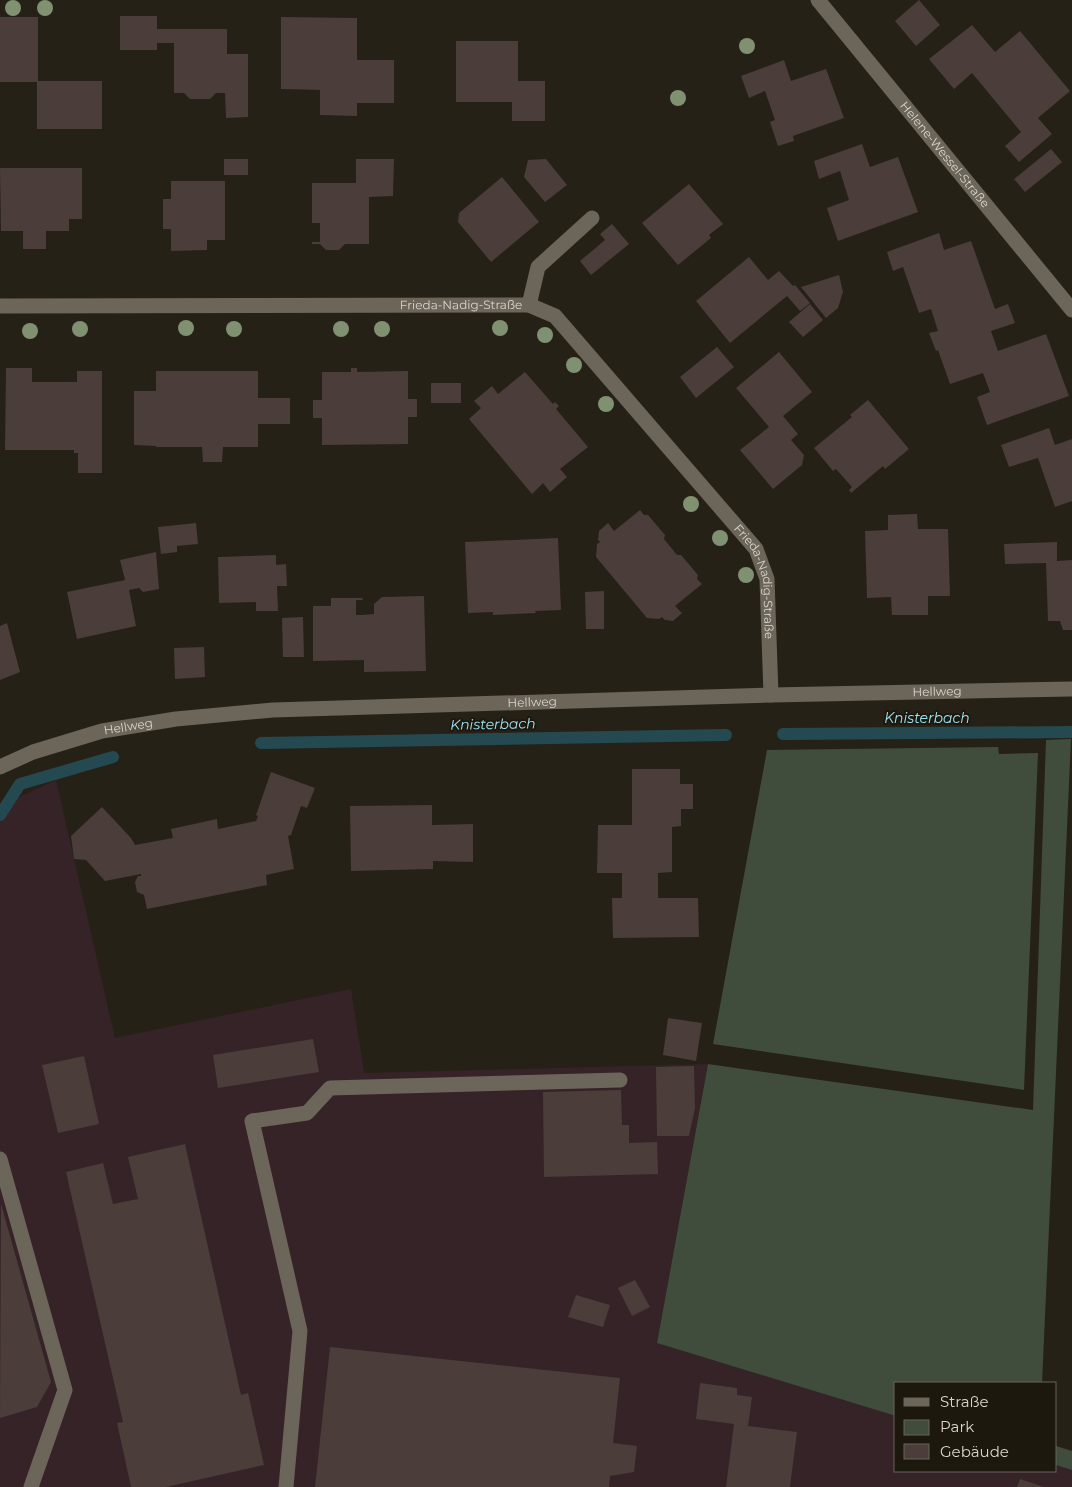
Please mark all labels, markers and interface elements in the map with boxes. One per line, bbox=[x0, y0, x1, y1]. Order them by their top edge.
street label: Helene-Wessel-Straße bbox=[897, 98, 993, 211]
street label: Frieda-Nadig-Straße bbox=[400, 297, 522, 312]
street label: Frieda-Nadig-Straße bbox=[731, 521, 777, 639]
street label: Hellweg bbox=[912, 683, 962, 699]
street label: Hellweg bbox=[507, 693, 557, 710]
water label: Knisterbach bbox=[884, 709, 970, 727]
water label: Knisterbach bbox=[450, 714, 536, 734]
street label: Hellweg bbox=[103, 715, 154, 738]
legend bbox=[894, 1382, 1057, 1472]
text: Straße bbox=[940, 1392, 989, 1411]
text: Park bbox=[940, 1417, 974, 1436]
text: Gebäude bbox=[940, 1442, 1009, 1461]

